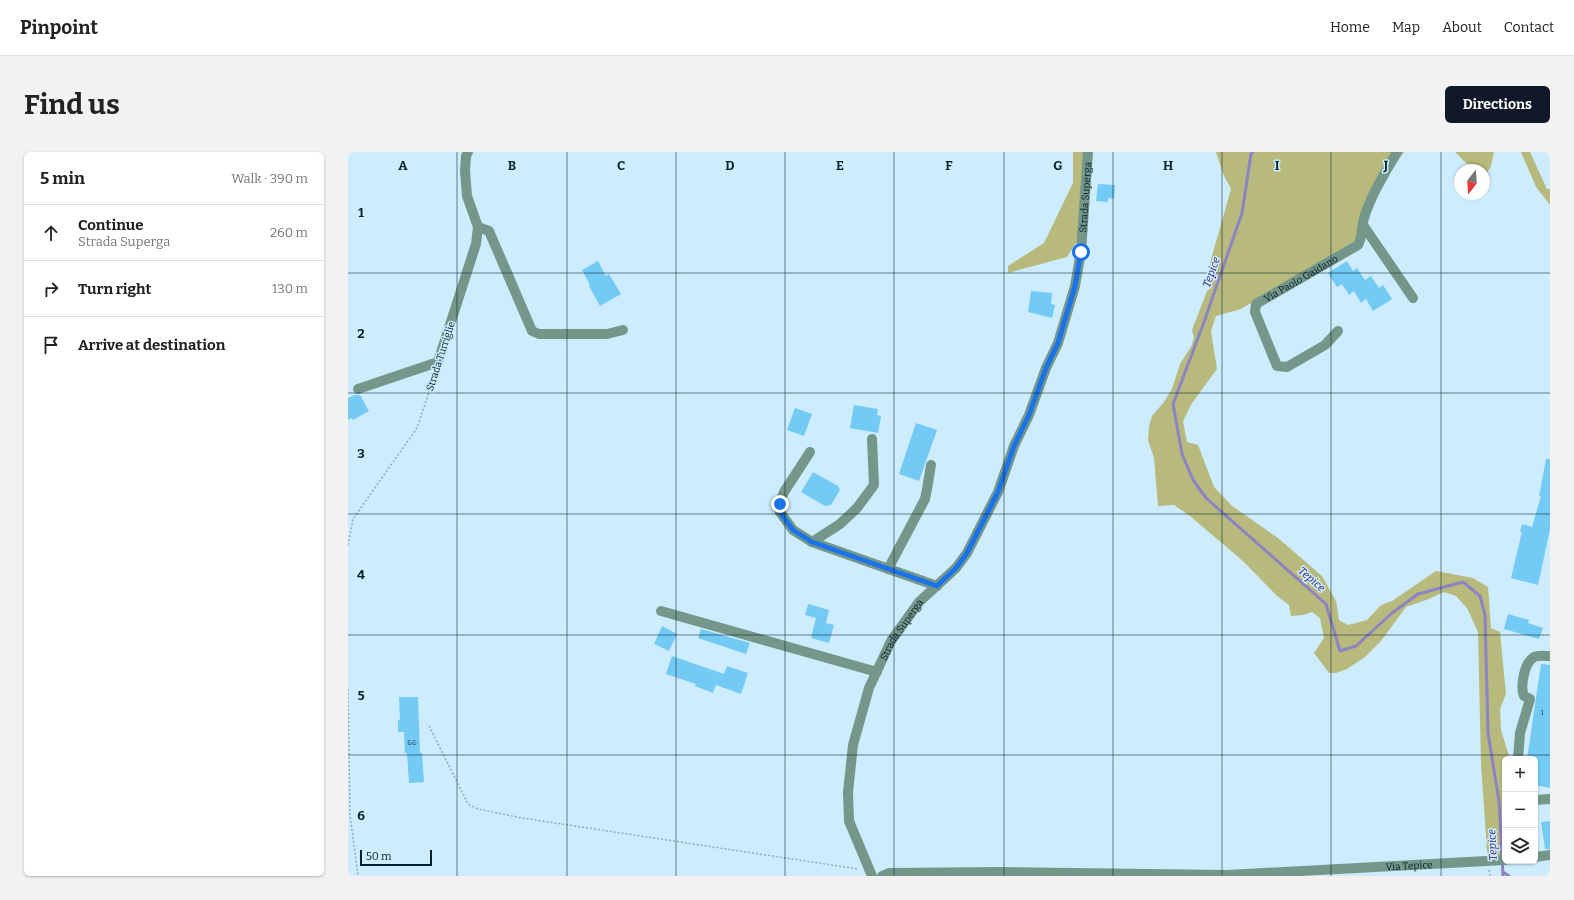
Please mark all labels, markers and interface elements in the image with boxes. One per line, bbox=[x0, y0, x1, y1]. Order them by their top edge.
text: Pinpoint bbox=[20, 16, 98, 39]
text: Home bbox=[1330, 19, 1370, 36]
text: Map bbox=[1392, 19, 1420, 36]
text: About bbox=[1442, 19, 1482, 36]
text: Contact bbox=[1504, 19, 1554, 36]
button: Directions bbox=[1445, 86, 1550, 123]
text: Find us bbox=[24, 88, 120, 121]
text: A bbox=[398, 158, 408, 173]
text: B bbox=[508, 158, 516, 173]
text: C bbox=[617, 158, 625, 173]
text: D bbox=[725, 158, 735, 173]
text: E bbox=[836, 158, 844, 173]
text: F bbox=[945, 158, 953, 173]
text: G bbox=[1053, 158, 1063, 173]
text: H bbox=[1163, 158, 1173, 173]
text: I bbox=[1275, 158, 1280, 173]
text: J bbox=[1383, 158, 1389, 173]
street label: Strada Superga bbox=[1077, 161, 1094, 233]
north arrow bbox=[1454, 164, 1490, 200]
text: 5 min bbox=[40, 168, 85, 189]
text: Walk · 390 m bbox=[231, 171, 308, 186]
text: 1 bbox=[358, 205, 364, 220]
text: Continue bbox=[78, 216, 144, 234]
icon: ahead bbox=[40, 222, 62, 244]
text: 260 m bbox=[270, 225, 308, 240]
text: Strada Superga bbox=[78, 234, 170, 249]
route start bbox=[1072, 243, 1090, 261]
street label: Via Paolo Gaidano bbox=[1262, 253, 1341, 305]
water label: Tepice bbox=[1200, 255, 1223, 289]
icon: right bbox=[40, 278, 62, 300]
text: Turn right bbox=[78, 280, 151, 298]
text: 130 m bbox=[272, 281, 308, 296]
street label: Strada Turriglie bbox=[424, 320, 458, 393]
text: 2 bbox=[357, 326, 365, 341]
icon: arrive bbox=[40, 334, 62, 356]
text: Arrive at destination bbox=[78, 336, 225, 354]
text: 3 bbox=[357, 446, 365, 461]
route end bbox=[771, 495, 789, 513]
water label: Tepice bbox=[1296, 564, 1328, 595]
text: 4 bbox=[357, 567, 365, 582]
street label: Strada Superga bbox=[878, 597, 926, 663]
text: 5 bbox=[357, 688, 365, 703]
house number: 1 bbox=[1540, 708, 1544, 717]
house number: 66 bbox=[407, 738, 417, 747]
map controls bbox=[1502, 756, 1538, 864]
button: + bbox=[1502, 756, 1538, 792]
button: − bbox=[1502, 792, 1538, 828]
text: 6 bbox=[357, 808, 365, 823]
water label: Tepice bbox=[1485, 828, 1500, 861]
button: layers bbox=[1502, 828, 1538, 864]
scale bar bbox=[360, 848, 432, 867]
text: 50 m bbox=[366, 850, 392, 863]
street label: Via Tepice bbox=[1385, 859, 1433, 873]

